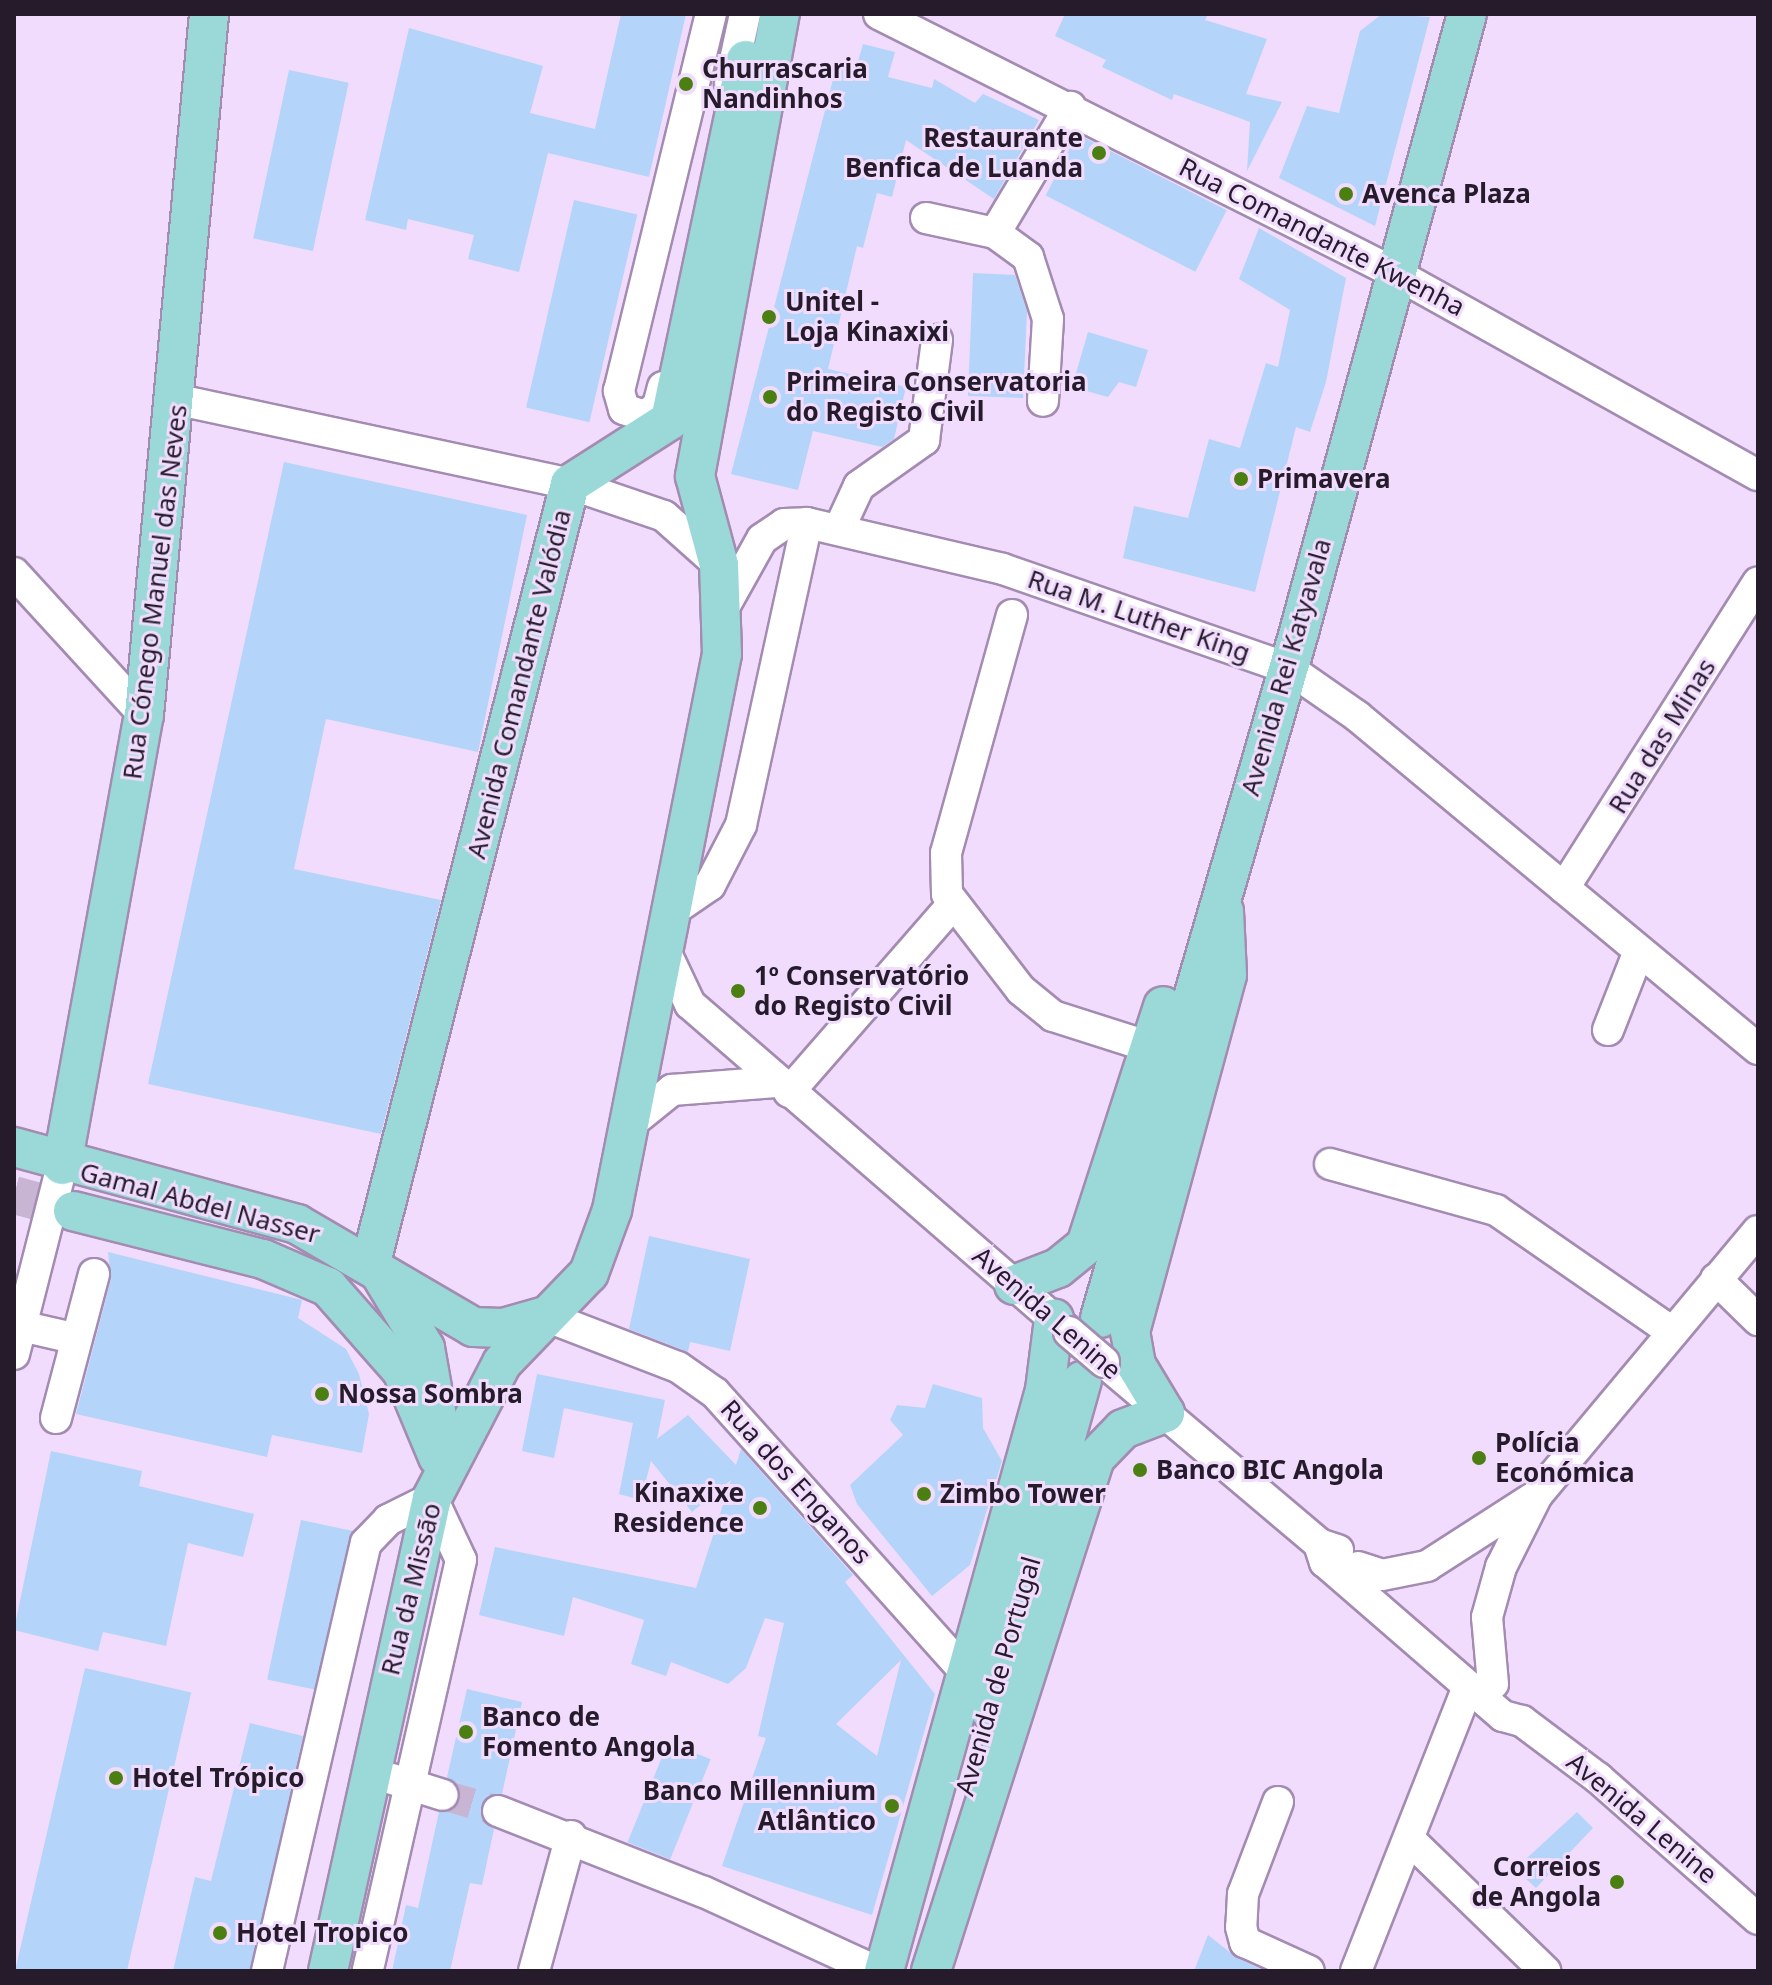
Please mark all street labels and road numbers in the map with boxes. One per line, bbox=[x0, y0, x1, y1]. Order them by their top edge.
street label: Rua Comandante Kwenha bbox=[1174, 151, 1470, 323]
street label: Rua Cónego Manuel das Neves bbox=[117, 403, 193, 781]
street label: Avenida Comandante Valódia bbox=[460, 506, 578, 862]
street label: Avenida Rei Katyavala bbox=[1234, 535, 1338, 799]
street label: Rua M. Luther King bbox=[1024, 563, 1254, 669]
street label: Rua das Minas bbox=[1602, 653, 1722, 819]
street label: Gamal Abdel Nasser bbox=[77, 1156, 323, 1250]
street label: Avenida Lenine bbox=[966, 1240, 1128, 1386]
street label: Rua dos Enganos bbox=[714, 1394, 878, 1570]
street label: Rua da Missão bbox=[375, 1500, 447, 1678]
street label: Avenida de Portugal bbox=[949, 1553, 1047, 1799]
street label: Avenida Lenine bbox=[1561, 1746, 1723, 1890]

